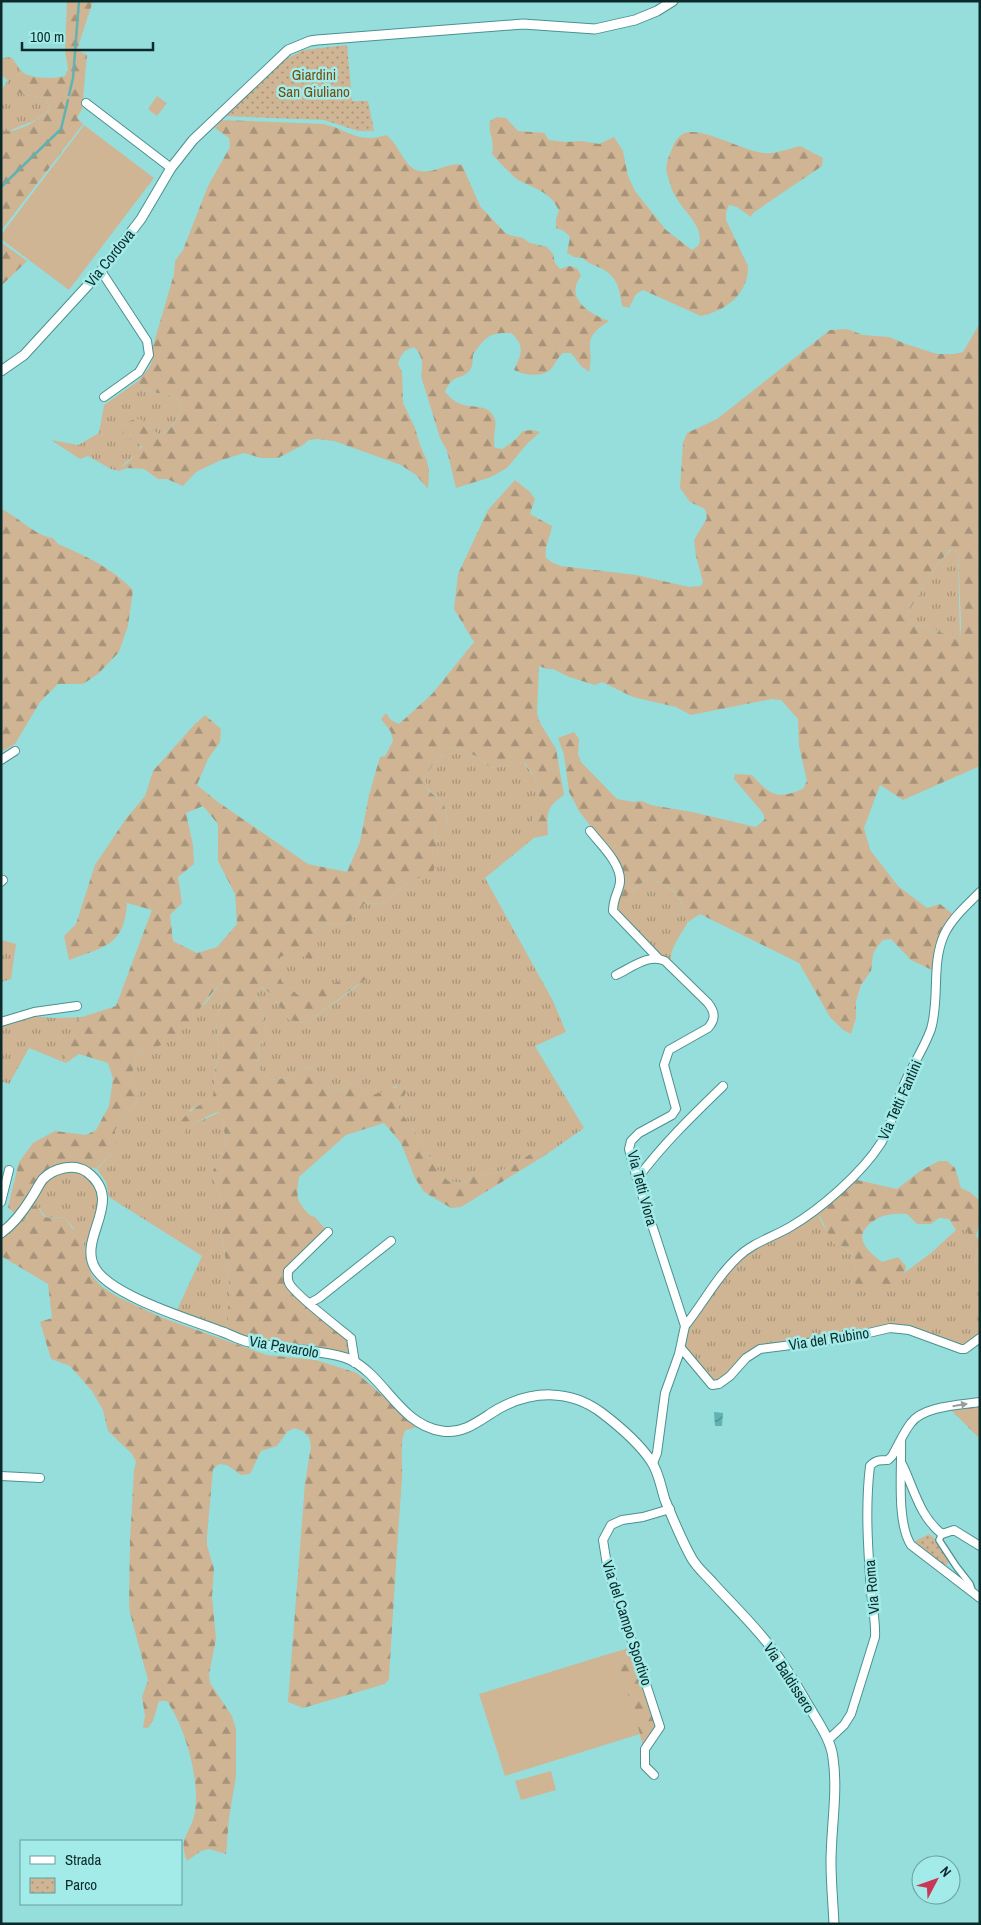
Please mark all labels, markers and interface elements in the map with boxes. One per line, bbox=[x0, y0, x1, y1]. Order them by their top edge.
scale bar bbox=[22, 20, 154, 52]
text: 100 m bbox=[30, 26, 64, 47]
park label: Giardini San Giuliano bbox=[278, 64, 350, 102]
street label: Via Cordova bbox=[80, 224, 139, 291]
street label: Via Tetti Fantini bbox=[872, 1056, 927, 1143]
street label: Via Tetti Viora bbox=[622, 1148, 663, 1228]
street label: Via del Rubino bbox=[787, 1322, 871, 1355]
street label: Via Pavarolo bbox=[248, 1330, 321, 1363]
one-way arrow bbox=[952, 1401, 968, 1409]
street label: Via del Campo Sportivo bbox=[597, 1558, 658, 1688]
street label: Via Roma bbox=[859, 1559, 884, 1615]
street label: Via Baldissero bbox=[759, 1639, 820, 1717]
legend bbox=[20, 1840, 182, 1905]
text: Strada bbox=[65, 1849, 101, 1870]
north arrow bbox=[911, 1855, 961, 1905]
text: N bbox=[936, 1862, 955, 1881]
text: Parco bbox=[65, 1874, 97, 1895]

